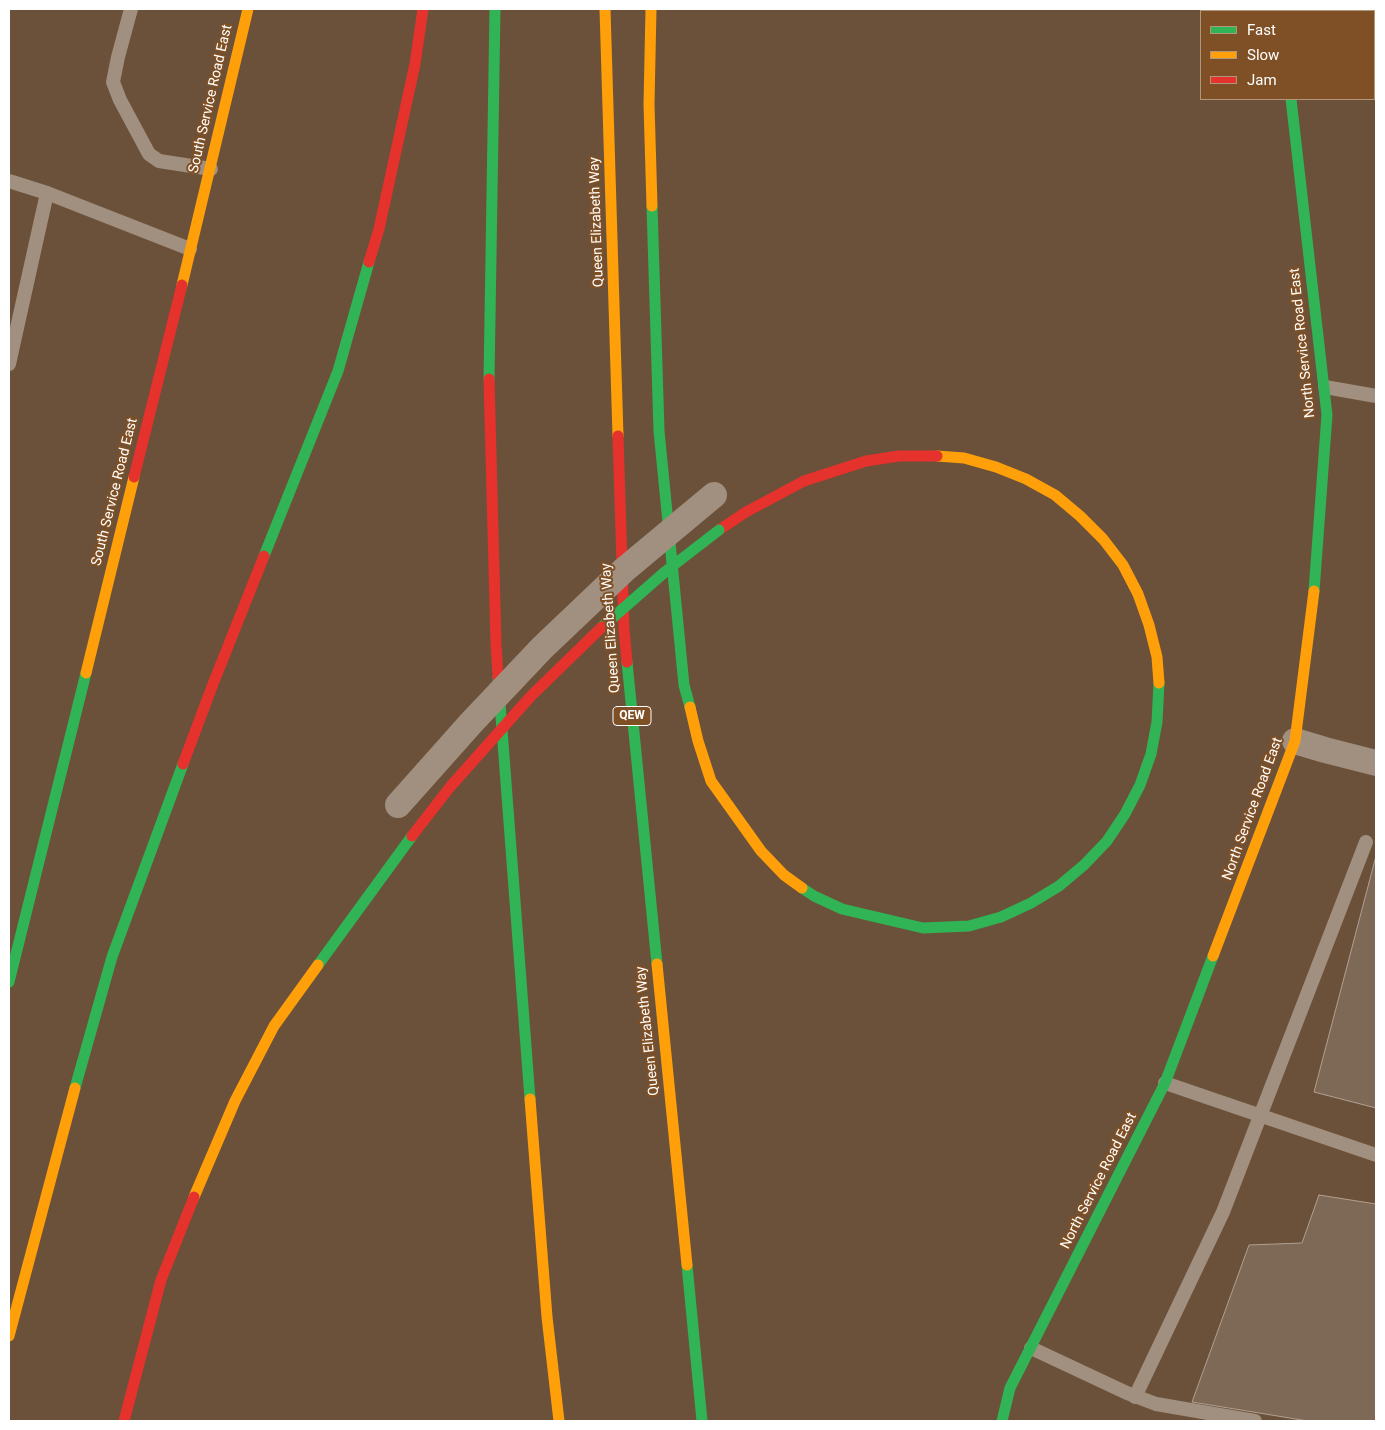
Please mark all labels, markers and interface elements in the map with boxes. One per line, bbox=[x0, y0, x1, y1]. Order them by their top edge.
legend bbox=[1200, 10, 1375, 100]
text: Fast bbox=[1247, 21, 1276, 39]
street label: South Service Road East bbox=[186, 23, 236, 175]
text: Slow bbox=[1247, 46, 1279, 64]
text: Jam bbox=[1247, 71, 1277, 89]
street label: Queen Elizabeth Way bbox=[586, 157, 608, 287]
street label: North Service Road East bbox=[1287, 267, 1319, 419]
street label: South Service Road East bbox=[88, 416, 142, 568]
street label: Queen Elizabeth Way bbox=[598, 563, 624, 693]
road number: QEW bbox=[613, 706, 651, 726]
street label: North Service Road East bbox=[1219, 735, 1287, 883]
street label: Queen Elizabeth Way bbox=[633, 965, 663, 1097]
street label: North Service Road East bbox=[1057, 1110, 1141, 1252]

